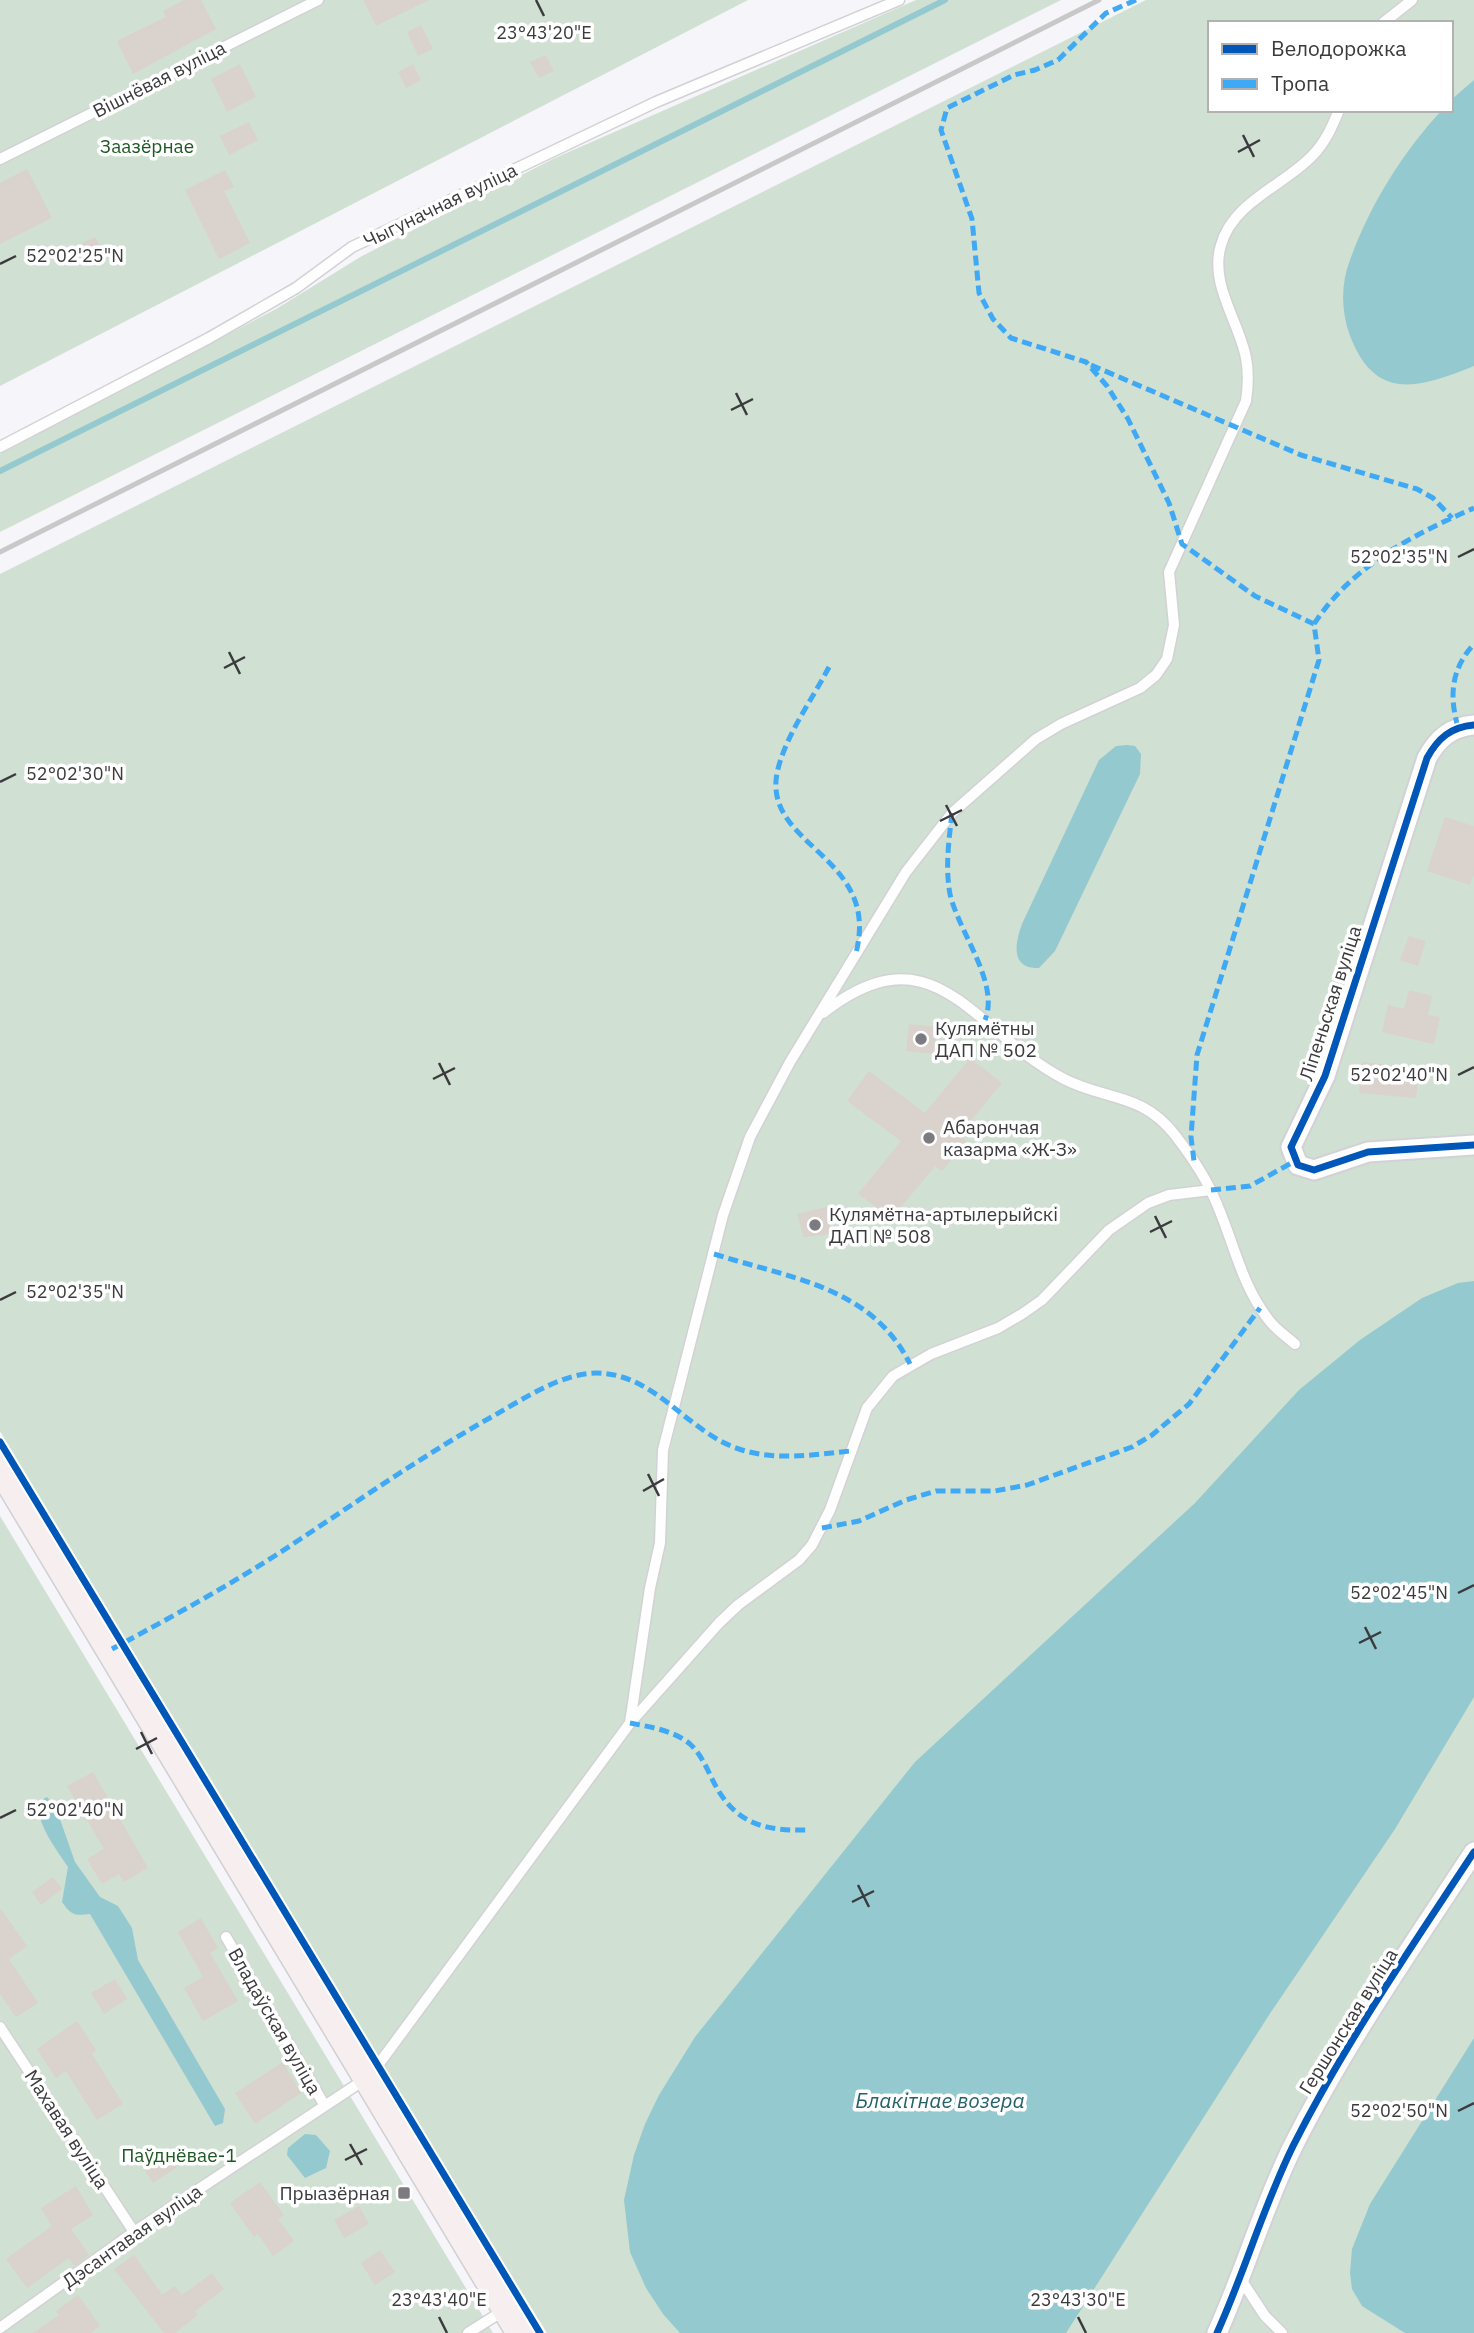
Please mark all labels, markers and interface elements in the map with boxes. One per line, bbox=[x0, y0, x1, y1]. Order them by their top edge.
text: 23°43'20"E bbox=[496, 21, 592, 44]
legend bbox=[1208, 21, 1453, 112]
text: Велодорожка bbox=[1271, 34, 1406, 62]
street label: Вішнёвая вуліца bbox=[89, 35, 229, 123]
text: Тропа bbox=[1271, 69, 1329, 97]
park label: Заазёрнае bbox=[100, 134, 194, 158]
street label: Чыгуначная вуліца bbox=[359, 157, 521, 253]
text: 52°02'25"N bbox=[26, 244, 124, 267]
text: 52°02'35"N bbox=[1350, 545, 1448, 568]
text: 52°02'30"N bbox=[26, 762, 124, 785]
street label: Ліпеньская вуліца bbox=[1294, 923, 1366, 1083]
place label: Кулямётны ДАП № 502 bbox=[935, 1016, 1037, 1062]
marker: Кулямётны ДАП № 502 bbox=[913, 1031, 929, 1047]
text: 52°02'40"N bbox=[1350, 1063, 1448, 1086]
place label: Абарончая казарма «Ж-З» bbox=[943, 1115, 1077, 1161]
marker: Абарончая казарма «Ж-З» bbox=[921, 1130, 937, 1146]
place label: Кулямётна-артылерыйскі ДАП № 508 bbox=[829, 1202, 1058, 1248]
marker: Кулямётна-артылерыйскі ДАП № 508 bbox=[807, 1217, 823, 1233]
text: 52°02'35"N bbox=[26, 1280, 124, 1303]
text: 52°02'45"N bbox=[1350, 1581, 1448, 1604]
text: 52°02'40"N bbox=[26, 1798, 124, 1821]
street label: Владаўская вуліца bbox=[223, 1943, 327, 2099]
street label: Гершонская вуліца bbox=[1294, 1944, 1402, 2098]
street label: Махавая вуліца bbox=[20, 2065, 114, 2193]
water label: Блакітнае возера bbox=[855, 2086, 1025, 2114]
text: 52°02'50"N bbox=[1350, 2099, 1448, 2122]
park label: Паўднёвае-1 bbox=[121, 2143, 237, 2167]
street label: Дэсантавая вуліца bbox=[57, 2179, 207, 2293]
place label: Прыазёрная bbox=[279, 2181, 390, 2205]
marker: Прыазёрная bbox=[396, 2185, 412, 2201]
text: 23°43'40"E bbox=[391, 2288, 487, 2311]
text: 23°43'30"E bbox=[1030, 2288, 1126, 2311]

